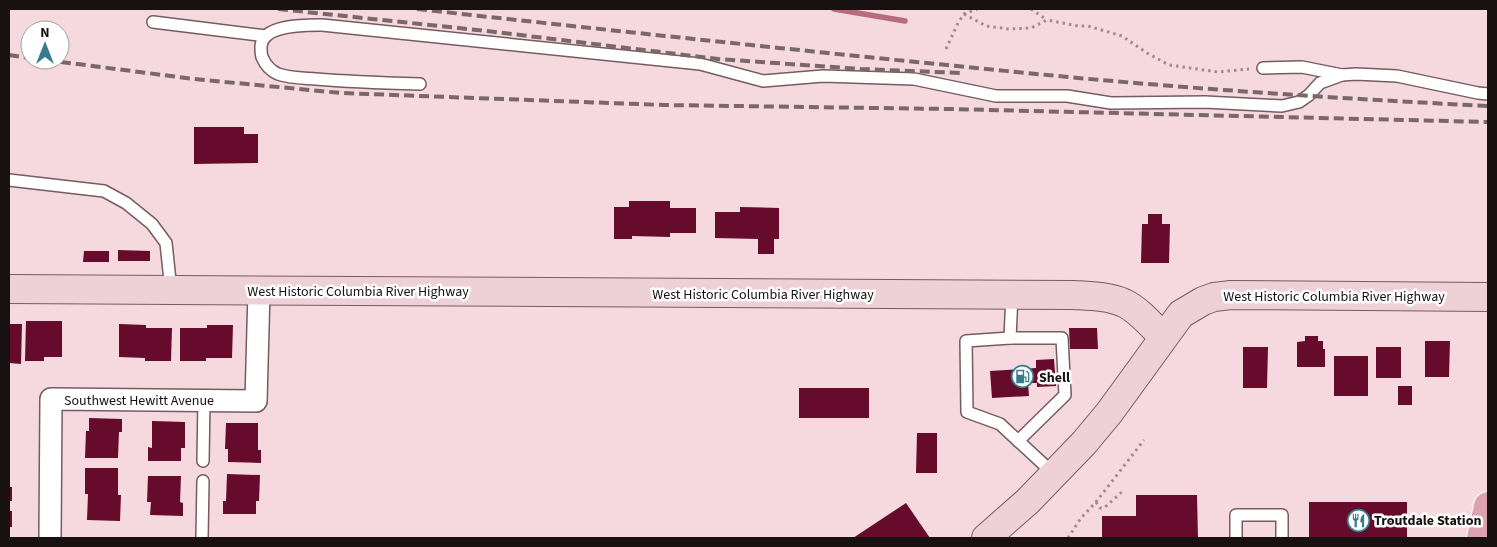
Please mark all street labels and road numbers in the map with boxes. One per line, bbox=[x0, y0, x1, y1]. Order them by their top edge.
street label: West Historic Columbia River Highway bbox=[247, 282, 469, 302]
street label: West Historic Columbia River Highway bbox=[652, 285, 874, 305]
street label: West Historic Columbia River Highway bbox=[1223, 287, 1445, 307]
street label: Southwest Hewitt Avenue bbox=[64, 391, 214, 411]

